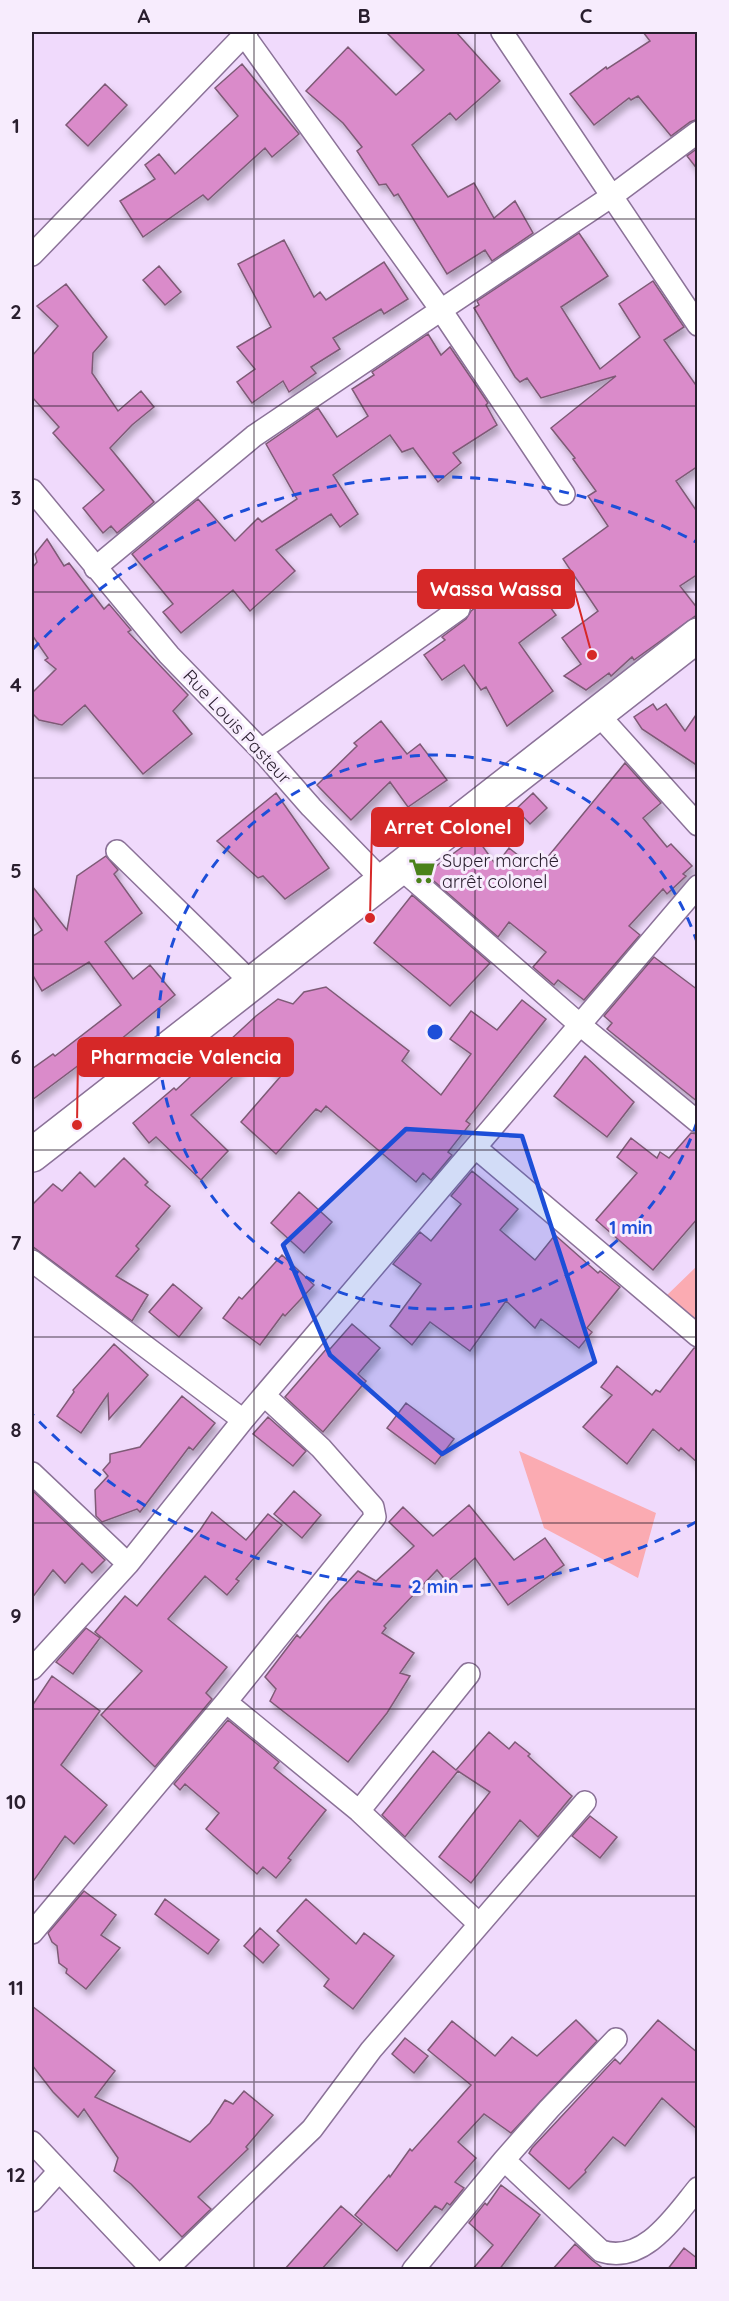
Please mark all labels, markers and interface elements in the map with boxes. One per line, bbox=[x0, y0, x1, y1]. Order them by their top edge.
text: A bbox=[138, 3, 151, 28]
text: B bbox=[357, 3, 371, 28]
text: C bbox=[580, 3, 593, 28]
text: 1 bbox=[12, 113, 20, 138]
text: 2 bbox=[10, 299, 22, 324]
text: 3 bbox=[11, 485, 21, 510]
callout: Wassa Wassa bbox=[418, 570, 574, 608]
text: Wassa Wassa bbox=[430, 576, 562, 601]
street label: Rue Louis Pasteur bbox=[178, 665, 296, 789]
text: 4 bbox=[10, 672, 22, 697]
callout: Arret Colonel bbox=[372, 808, 523, 846]
text: Arret Colonel bbox=[384, 814, 512, 839]
place label: Super marché arrêt colonel bbox=[442, 849, 559, 893]
supermarket icon: Super marché arrêt colonel bbox=[407, 856, 437, 886]
text: 5 bbox=[10, 858, 22, 883]
centre of rings bbox=[425, 1022, 445, 1042]
callout: Pharmacie Valencia bbox=[78, 1038, 293, 1076]
text: 6 bbox=[10, 1044, 22, 1069]
text: Pharmacie Valencia bbox=[91, 1044, 282, 1069]
text: 1 min bbox=[609, 1216, 653, 1239]
text: 7 bbox=[11, 1230, 22, 1255]
text: 8 bbox=[11, 1417, 22, 1442]
text: 2 min bbox=[412, 1575, 458, 1598]
text: 9 bbox=[10, 1603, 22, 1628]
text: 10 bbox=[6, 1789, 26, 1814]
text: 11 bbox=[8, 1975, 24, 2000]
text: 12 bbox=[6, 2162, 26, 2187]

